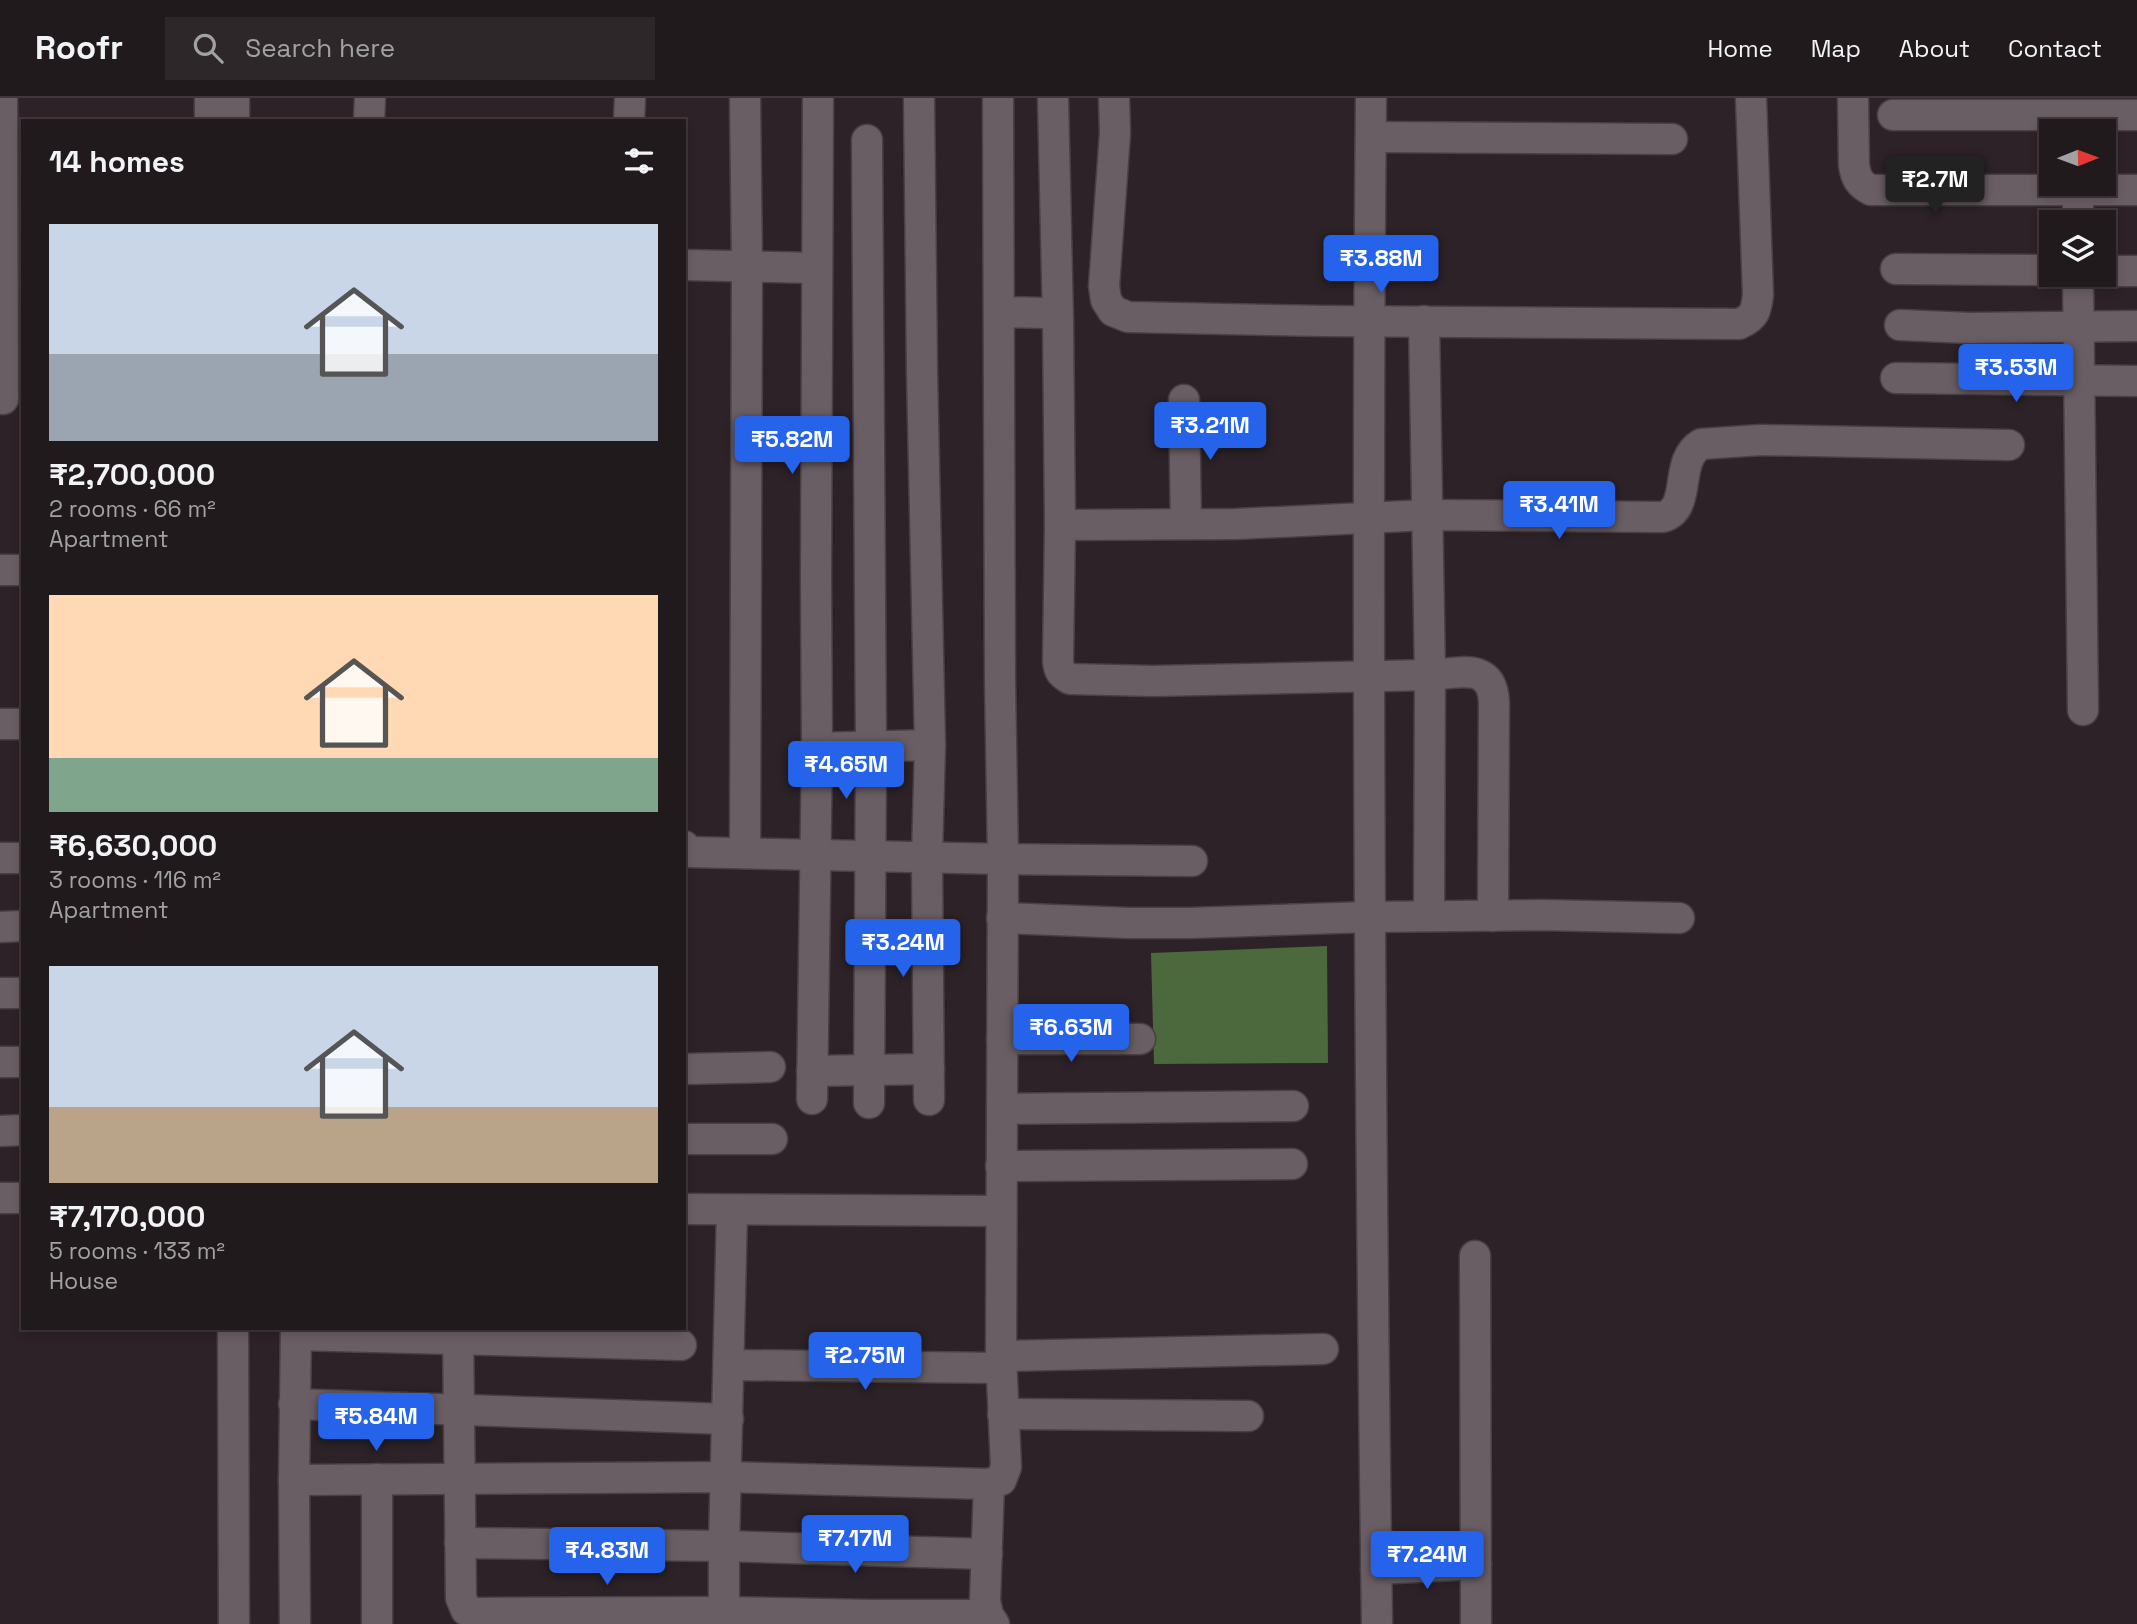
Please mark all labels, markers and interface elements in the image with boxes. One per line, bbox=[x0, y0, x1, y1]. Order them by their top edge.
search box bbox=[165, 17, 655, 80]
text: Roofr bbox=[35, 27, 123, 69]
icon: search bbox=[189, 29, 227, 67]
text: Search here bbox=[245, 31, 395, 65]
text: Home bbox=[1707, 33, 1773, 64]
text: Map bbox=[1811, 33, 1861, 64]
text: About bbox=[1899, 33, 1970, 64]
text: Contact bbox=[2008, 33, 2102, 64]
north arrow bbox=[2039, 119, 2116, 196]
map controls bbox=[2039, 119, 2116, 287]
text: 14 homes bbox=[49, 142, 185, 181]
icon: filters bbox=[620, 142, 658, 180]
pin: ₹2.7M bbox=[1886, 156, 1984, 216]
text: ₹2.7M bbox=[1901, 164, 1969, 194]
button: layers bbox=[2039, 210, 2116, 287]
pin: ₹3.88M bbox=[1324, 236, 1438, 295]
text: ₹3.88M bbox=[1339, 243, 1423, 273]
icon: home bbox=[291, 269, 417, 395]
pin: ₹3.53M bbox=[1959, 344, 2073, 404]
text: ₹3.53M bbox=[1974, 352, 2058, 382]
pin: ₹3.21M bbox=[1153, 402, 1267, 462]
text: ₹3.21M bbox=[1170, 410, 1250, 440]
pin: ₹5.82M bbox=[735, 416, 849, 476]
text: ₹5.82M bbox=[751, 424, 833, 454]
text: ₹2,700,000 bbox=[49, 455, 215, 494]
pin: ₹3.41M bbox=[1502, 482, 1616, 541]
text: ₹3.41M bbox=[1519, 489, 1599, 519]
text: 2 rooms · 66 m² bbox=[49, 494, 216, 524]
text: Apartment bbox=[49, 524, 169, 554]
icon: home bbox=[291, 640, 417, 766]
pin: ₹4.65M bbox=[789, 742, 903, 801]
text: ₹4.65M bbox=[804, 749, 888, 779]
text: ₹6,630,000 bbox=[49, 826, 217, 865]
text: 3 rooms · 116 m² bbox=[49, 865, 221, 895]
text: Apartment bbox=[49, 895, 169, 925]
pin: ₹3.24M bbox=[846, 920, 960, 979]
text: ₹3.24M bbox=[861, 927, 945, 957]
pin: ₹6.63M bbox=[1014, 1004, 1128, 1064]
icon: home bbox=[291, 1011, 417, 1137]
text: ₹6.63M bbox=[1029, 1012, 1113, 1042]
text: ₹7,170,000 bbox=[49, 1197, 205, 1236]
text: 5 rooms · 133 m² bbox=[49, 1236, 225, 1266]
text: House bbox=[49, 1266, 118, 1296]
pin: ₹2.75M bbox=[808, 1332, 922, 1392]
text: ₹2.75M bbox=[825, 1340, 905, 1370]
pin: ₹5.84M bbox=[319, 1394, 433, 1453]
text: ₹5.84M bbox=[334, 1401, 418, 1431]
pin: ₹7.17M bbox=[798, 1516, 912, 1575]
text: ₹7.17M bbox=[818, 1523, 892, 1553]
pin: ₹4.83M bbox=[550, 1528, 664, 1587]
pin: ₹7.24M bbox=[1370, 1532, 1484, 1591]
text: ₹4.83M bbox=[565, 1535, 649, 1565]
text: ₹7.24M bbox=[1387, 1539, 1467, 1569]

